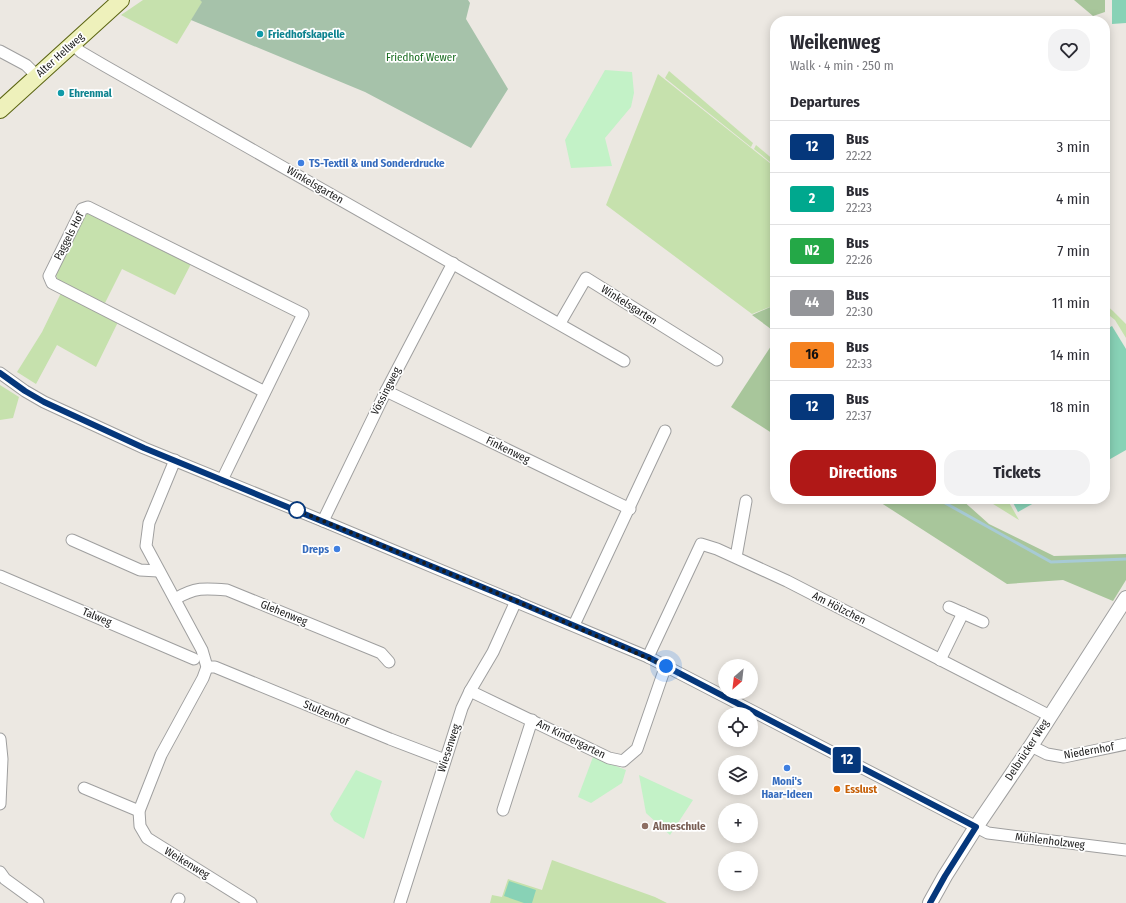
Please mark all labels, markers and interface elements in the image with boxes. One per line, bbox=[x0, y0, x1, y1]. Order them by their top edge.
place label: Friedhofskapelle bbox=[268, 28, 345, 41]
marker: Friedhofskapelle bbox=[255, 29, 265, 39]
button: heart bbox=[1048, 29, 1090, 71]
street label: Alter Hellweg bbox=[33, 30, 87, 80]
text: Weikenweg bbox=[790, 31, 880, 54]
park label: Friedhof Wewer bbox=[386, 51, 456, 64]
text: Walk · 4 min · 250 m bbox=[790, 58, 894, 73]
place label: Ehrenmal bbox=[69, 87, 113, 100]
marker: Ehrenmal bbox=[56, 88, 66, 98]
text: Departures bbox=[790, 93, 860, 111]
text: Bus bbox=[846, 130, 869, 148]
text: 12 bbox=[806, 138, 818, 155]
text: 3 min bbox=[1056, 138, 1090, 156]
text: 22:22 bbox=[846, 148, 872, 163]
place label: TS-Textil & und Sonderdrucke bbox=[309, 157, 445, 170]
marker: TS-Textil & und Sonderdrucke bbox=[296, 158, 306, 168]
street label: Winkelsgarten bbox=[284, 163, 346, 207]
text: Bus bbox=[846, 182, 869, 200]
text: 2 bbox=[809, 190, 815, 207]
text: 4 min bbox=[1056, 190, 1090, 208]
text: 22:23 bbox=[846, 200, 872, 215]
street label: Paggels Hof bbox=[51, 209, 87, 262]
text: Bus bbox=[846, 234, 869, 252]
text: N2 bbox=[805, 242, 819, 259]
text: 7 min bbox=[1057, 242, 1090, 260]
text: 22:26 bbox=[846, 252, 872, 267]
street label: Winkelsgarten bbox=[599, 283, 659, 327]
text: Bus bbox=[846, 286, 869, 304]
text: 44 bbox=[805, 294, 819, 311]
text: 11 min bbox=[1052, 294, 1090, 312]
text: 22:30 bbox=[846, 304, 873, 319]
text: Bus bbox=[846, 338, 869, 356]
text: 16 bbox=[805, 346, 819, 363]
text: 14 min bbox=[1050, 346, 1090, 364]
text: 22:33 bbox=[846, 356, 872, 371]
street label: Vössingweg bbox=[368, 364, 404, 417]
text: Bus bbox=[846, 390, 869, 408]
text: 12 bbox=[806, 398, 818, 415]
text: 18 min bbox=[1050, 398, 1090, 416]
text: 22:37 bbox=[846, 408, 871, 423]
street label: Finkenweg bbox=[484, 434, 533, 467]
button: Directions bbox=[790, 450, 936, 496]
button: Tickets bbox=[944, 450, 1090, 496]
unlabelled marker bbox=[288, 501, 306, 519]
place label: Dreps bbox=[302, 543, 329, 556]
marker: Dreps bbox=[332, 544, 342, 554]
street label: Am Hölzchen bbox=[810, 589, 868, 627]
street label: Glehenweg bbox=[259, 598, 310, 629]
street label: Talweg bbox=[80, 605, 114, 629]
your location bbox=[656, 656, 676, 676]
north arrow bbox=[718, 659, 758, 699]
map controls bbox=[718, 659, 758, 891]
street label: Stulzenhof bbox=[301, 698, 351, 729]
button: locate bbox=[718, 707, 758, 747]
street label: Delbrücker Weg bbox=[1002, 716, 1052, 783]
street label: Am Kindergarten bbox=[534, 717, 608, 761]
street label: Wiesenweg bbox=[435, 721, 463, 774]
street label: Niedernhof bbox=[1063, 740, 1116, 762]
line badge: 12 bbox=[829, 747, 865, 773]
text: 12 bbox=[841, 751, 853, 768]
button: layers bbox=[718, 755, 758, 795]
marker: Moni's Haar-Ideen bbox=[782, 763, 792, 773]
place label: Moni's Haar-Ideen bbox=[761, 775, 813, 801]
place label: Esslust bbox=[845, 783, 877, 796]
marker: Esslust bbox=[832, 784, 842, 794]
button: + bbox=[718, 803, 758, 843]
place label: Almeschule bbox=[652, 820, 706, 833]
marker: Almeschule bbox=[640, 821, 650, 831]
street label: Mühlenholzweg bbox=[1014, 830, 1086, 852]
street label: Weikenweg bbox=[162, 844, 213, 882]
button: − bbox=[718, 851, 758, 891]

